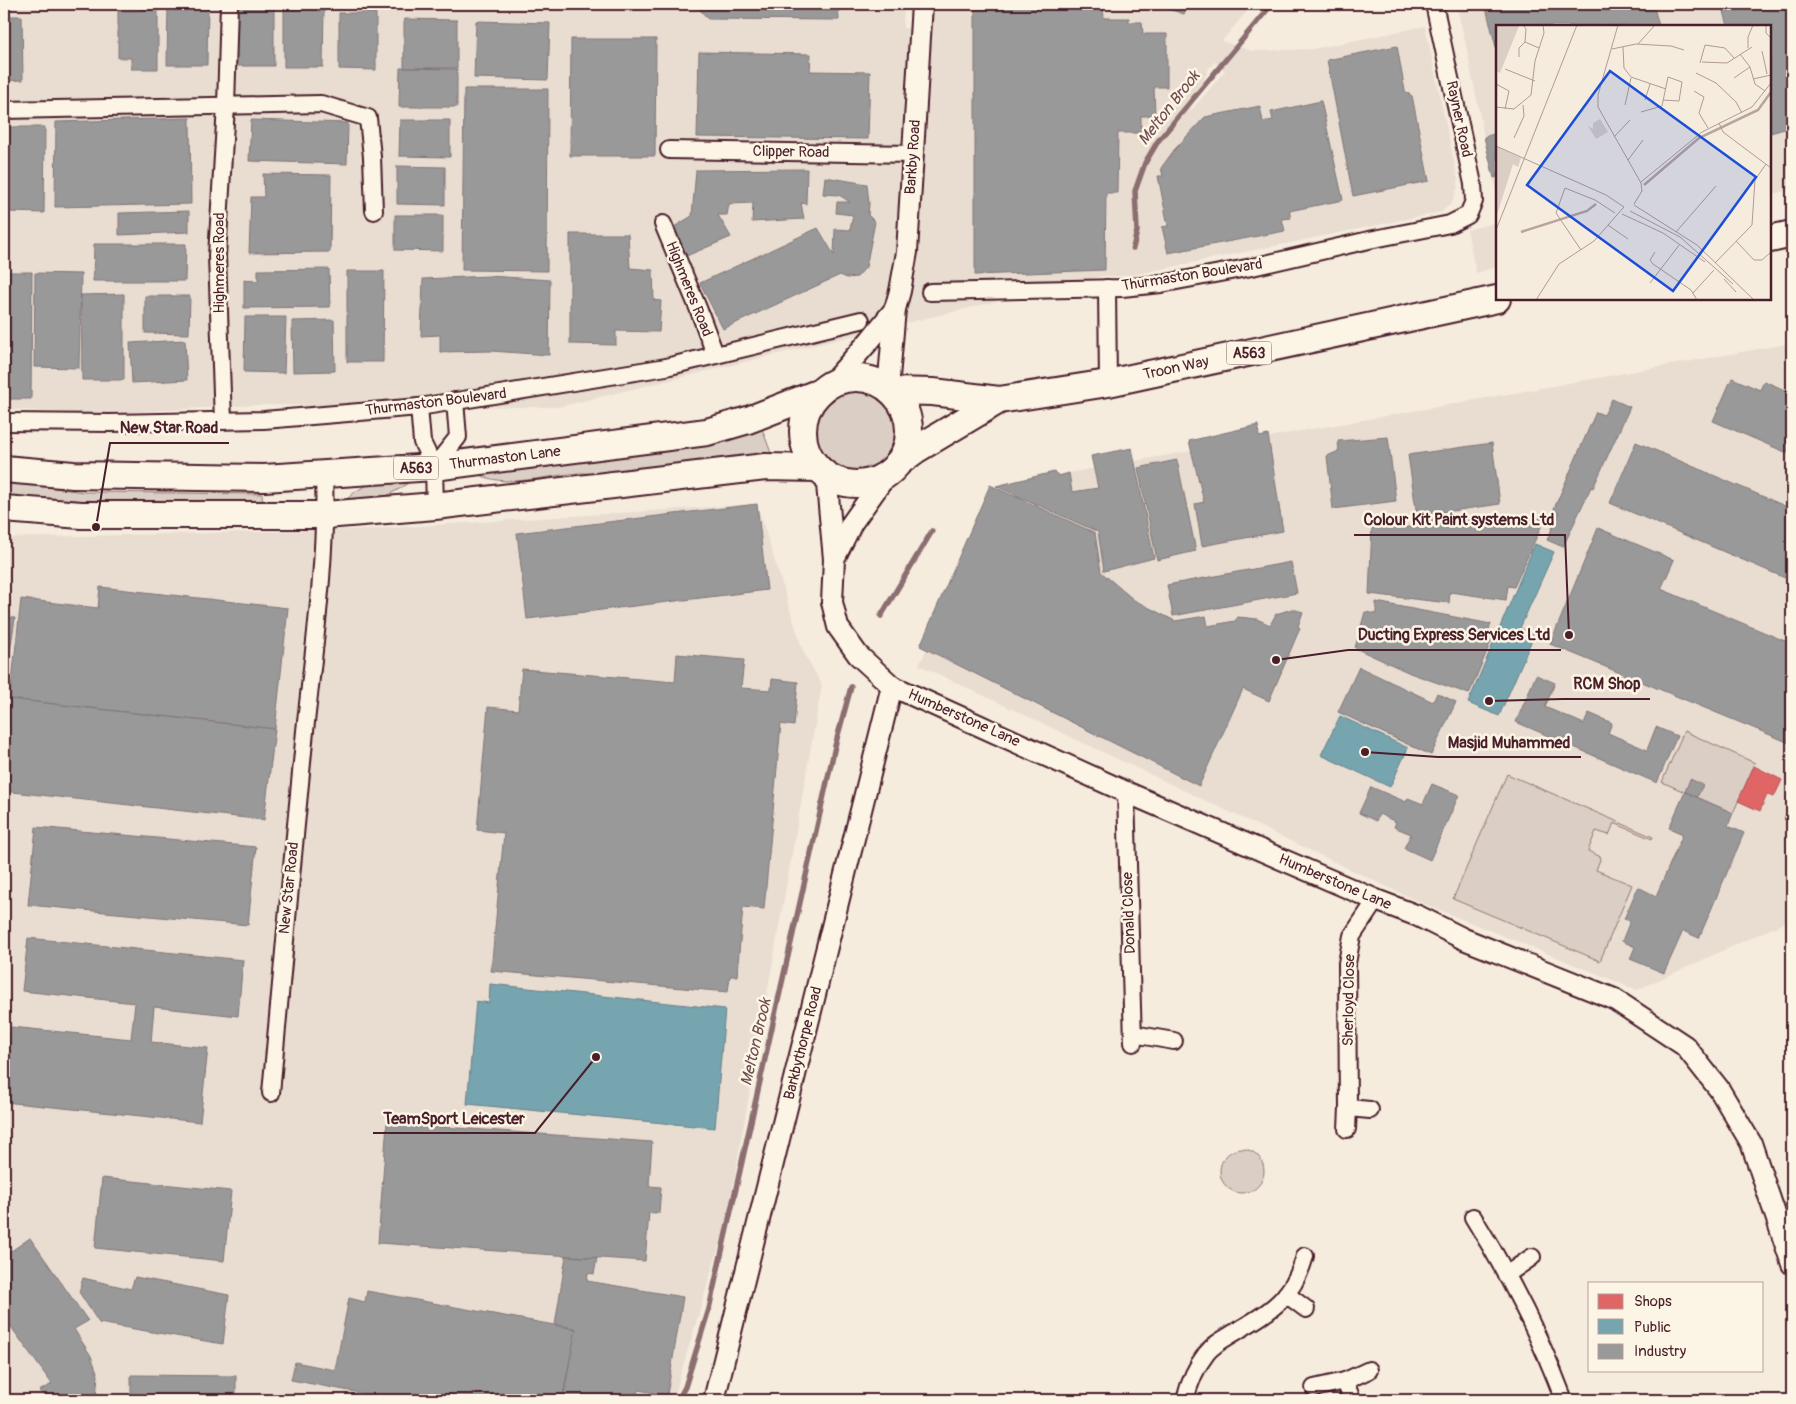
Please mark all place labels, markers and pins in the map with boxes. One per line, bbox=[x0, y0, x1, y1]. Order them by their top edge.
callout: New Star Road bbox=[110, 412, 229, 443]
callout: Colour Kit Paint systems Ltd bbox=[1354, 504, 1565, 535]
callout: Ducting Express Services Ltd bbox=[1348, 619, 1561, 650]
callout: RCM Shop bbox=[1563, 668, 1650, 699]
callout: Masjid Muhammed bbox=[1438, 726, 1581, 757]
callout: TeamSport Leicester bbox=[373, 1102, 535, 1133]

